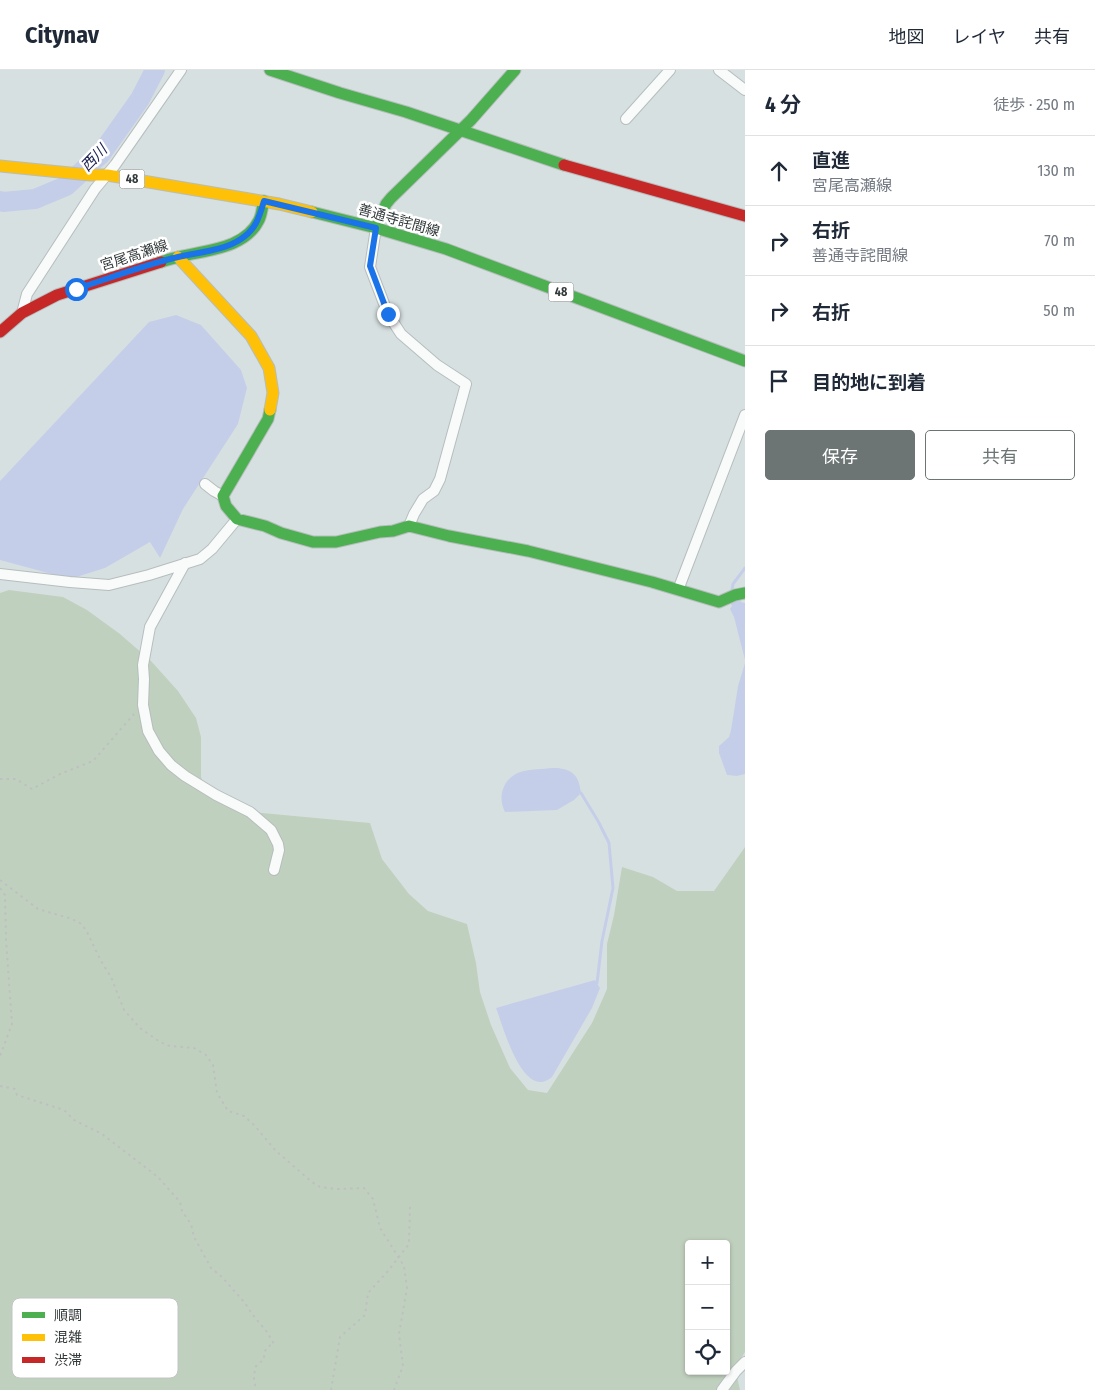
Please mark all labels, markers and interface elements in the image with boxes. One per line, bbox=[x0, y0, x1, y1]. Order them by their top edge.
text: Citynav bbox=[25, 21, 99, 49]
text: 地図 bbox=[889, 26, 925, 48]
text: レイヤ bbox=[953, 26, 1006, 48]
text: 共有 bbox=[1034, 26, 1070, 48]
text: 4 分 bbox=[765, 92, 801, 118]
text: 徒歩 · 250 m bbox=[993, 95, 1075, 114]
water label: 西川 bbox=[77, 140, 112, 175]
text: 直進 bbox=[812, 149, 850, 172]
icon: ahead bbox=[765, 157, 793, 185]
text: 130 m bbox=[1037, 161, 1075, 180]
road number: 48 bbox=[120, 170, 144, 188]
text: 宮尾高瀬線 bbox=[812, 176, 892, 195]
street label: 善通寺詫間線 bbox=[356, 201, 442, 240]
text: 右折 bbox=[812, 219, 850, 242]
icon: right bbox=[765, 227, 793, 255]
text: 70 m bbox=[1044, 231, 1075, 250]
street label: 宮尾高瀬線 bbox=[98, 237, 170, 274]
text: 善通寺詫間線 bbox=[812, 246, 908, 265]
route start bbox=[65, 278, 88, 301]
road number: 48 bbox=[548, 282, 574, 302]
icon: right bbox=[765, 297, 793, 325]
text: 右折 bbox=[812, 301, 850, 324]
text: 50 m bbox=[1043, 301, 1075, 320]
route end bbox=[377, 303, 400, 326]
icon: arrive bbox=[765, 367, 793, 395]
text: 目的地に到着 bbox=[812, 371, 926, 394]
button: 保存 bbox=[765, 430, 915, 480]
button: 共有 bbox=[925, 430, 1075, 480]
map controls bbox=[685, 1240, 730, 1375]
button: + bbox=[685, 1240, 730, 1285]
button: − bbox=[685, 1285, 730, 1330]
legend bbox=[12, 1298, 178, 1378]
text: 順調 bbox=[54, 1307, 82, 1324]
text: 混雑 bbox=[54, 1329, 82, 1346]
button: locate bbox=[685, 1330, 730, 1375]
text: 渋滞 bbox=[54, 1352, 82, 1369]

